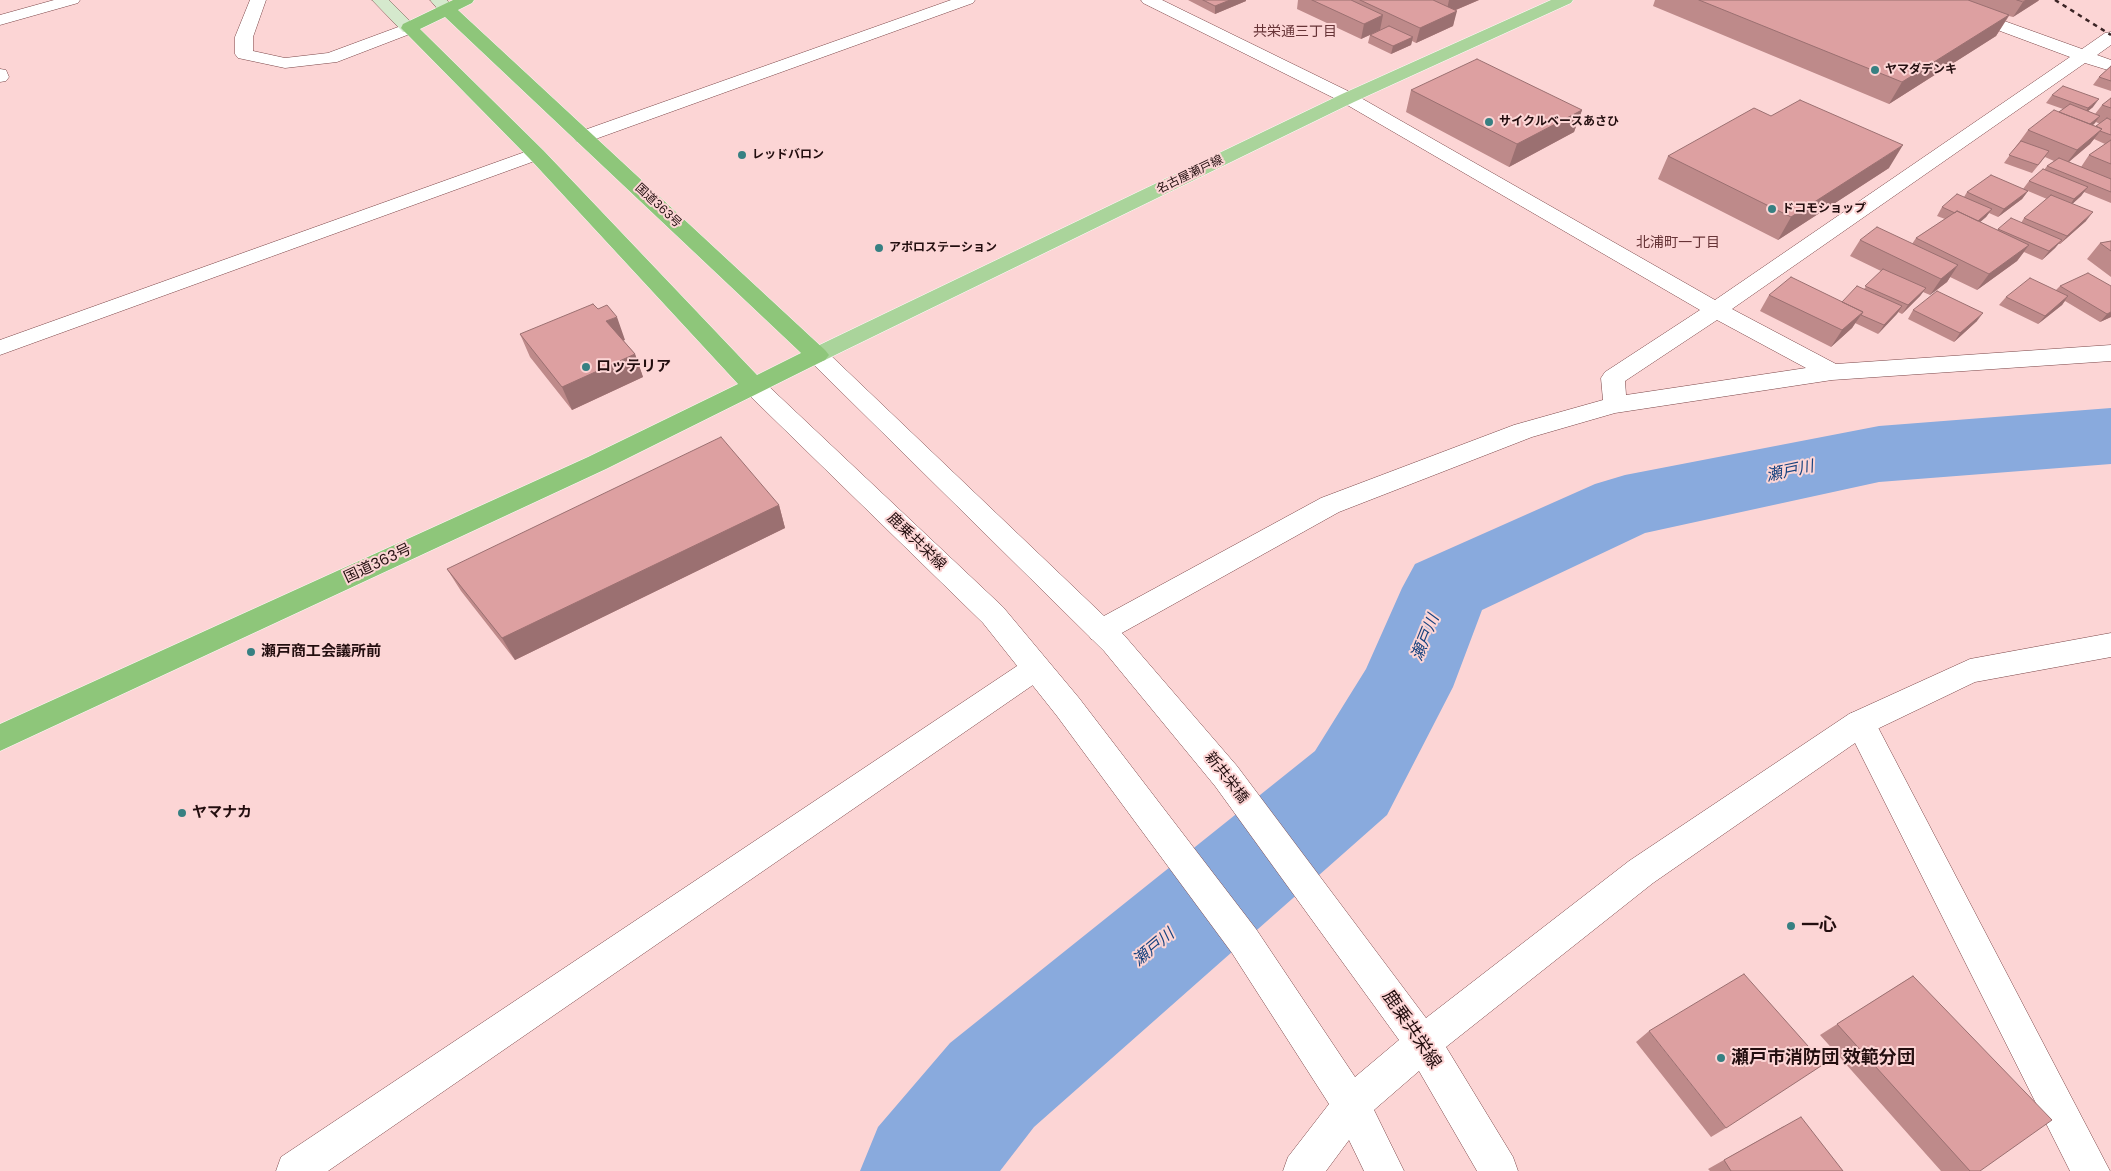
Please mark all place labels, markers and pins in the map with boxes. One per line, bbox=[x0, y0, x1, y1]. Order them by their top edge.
place label: ヤマダデンキ bbox=[1885, 63, 1957, 77]
marker: ヤマダデンキ bbox=[1869, 64, 1881, 76]
place label: サイクルベースあさひ bbox=[1499, 115, 1619, 129]
marker: サイクルベースあさひ bbox=[1483, 116, 1495, 128]
place label: レッドバロン bbox=[752, 148, 824, 162]
marker: レッドバロン bbox=[736, 149, 748, 161]
place label: ドコモショップ bbox=[1782, 202, 1866, 216]
marker: ドコモショップ bbox=[1766, 203, 1778, 215]
place label: アポロステーション bbox=[889, 241, 997, 255]
marker: アポロステーション bbox=[873, 242, 885, 254]
place label: ロッテリア bbox=[596, 358, 671, 376]
marker: ロッテリア bbox=[580, 361, 592, 373]
place label: 瀬戸商工会議所前 bbox=[261, 643, 381, 661]
marker: 瀬戸商工会議所前 bbox=[245, 646, 257, 658]
place label: ヤマナカ bbox=[192, 804, 252, 822]
marker: ヤマナカ bbox=[176, 807, 188, 819]
place label: 一心 bbox=[1801, 915, 1837, 937]
marker: 一心 bbox=[1785, 920, 1797, 932]
place label: 瀬戸市消防団 效範分団 bbox=[1731, 1047, 1915, 1069]
marker: 瀬戸市消防団 效範分団 bbox=[1715, 1052, 1727, 1064]

